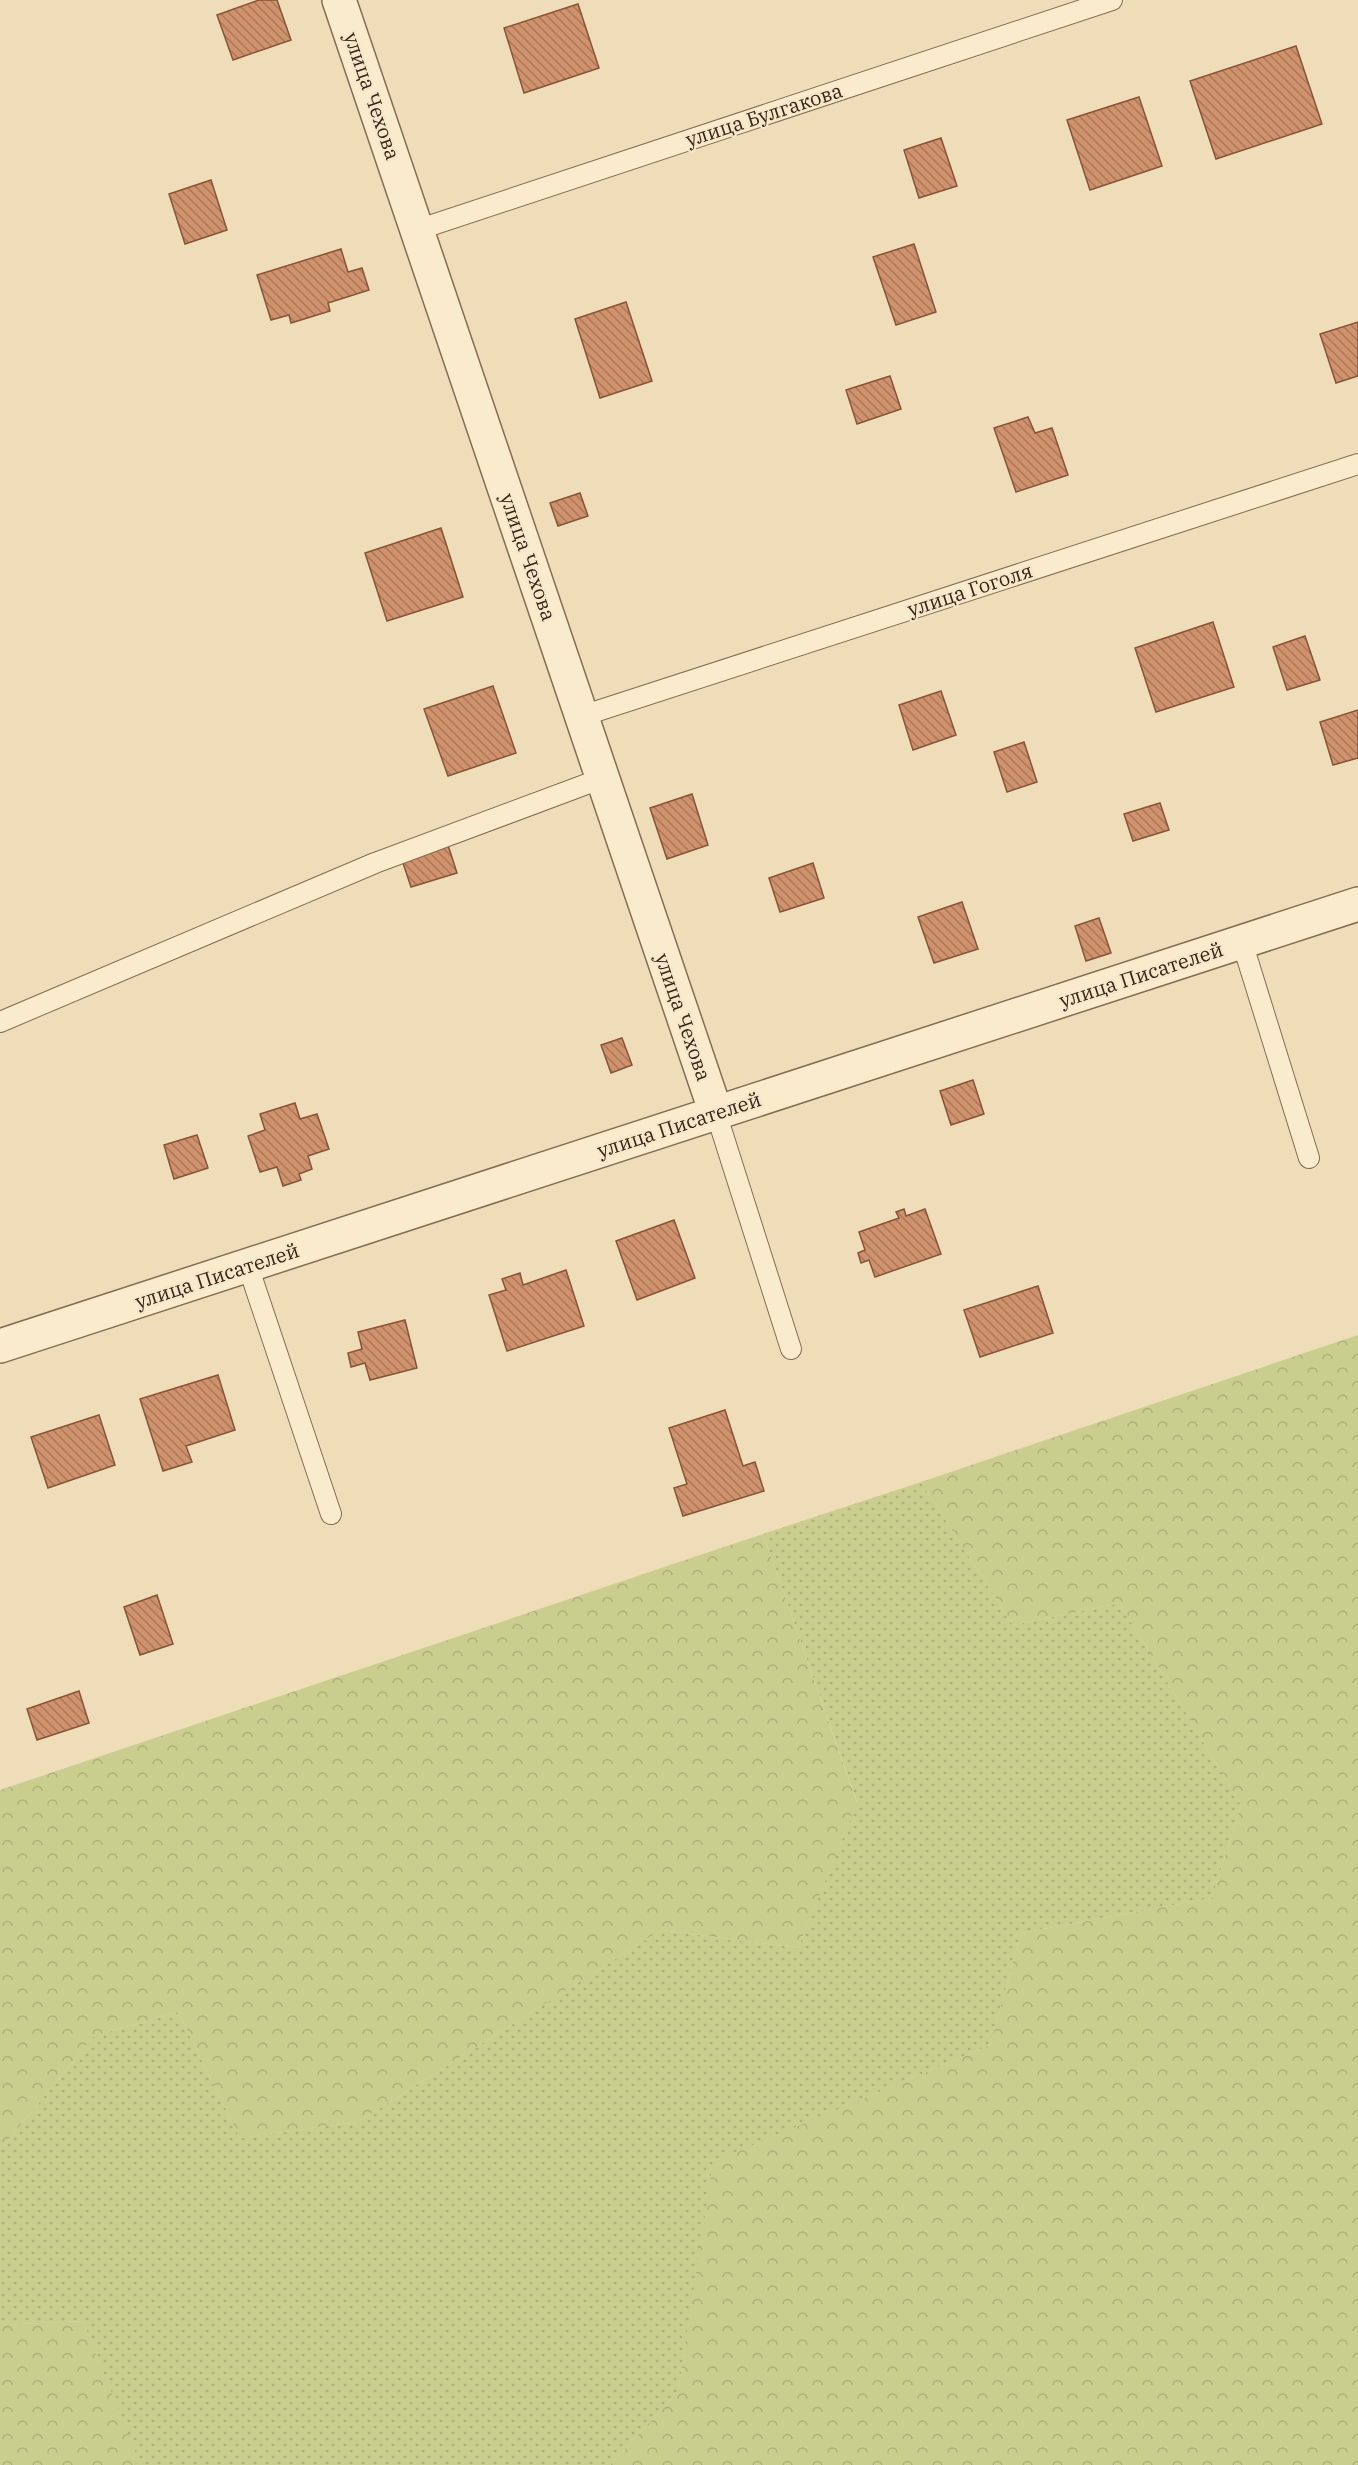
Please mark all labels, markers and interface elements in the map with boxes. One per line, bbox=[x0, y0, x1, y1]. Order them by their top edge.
street label: улица Чехова bbox=[338, 29, 407, 163]
street label: улица Булгакова bbox=[682, 76, 846, 153]
street label: улица Чехова bbox=[494, 490, 563, 624]
street label: улица Гоголя bbox=[904, 557, 1036, 622]
street label: улица Писателей bbox=[1055, 935, 1226, 1014]
street label: улица Чехова bbox=[649, 950, 718, 1084]
street label: улица Писателей bbox=[593, 1085, 764, 1164]
street label: улица Писателей bbox=[131, 1236, 302, 1315]

